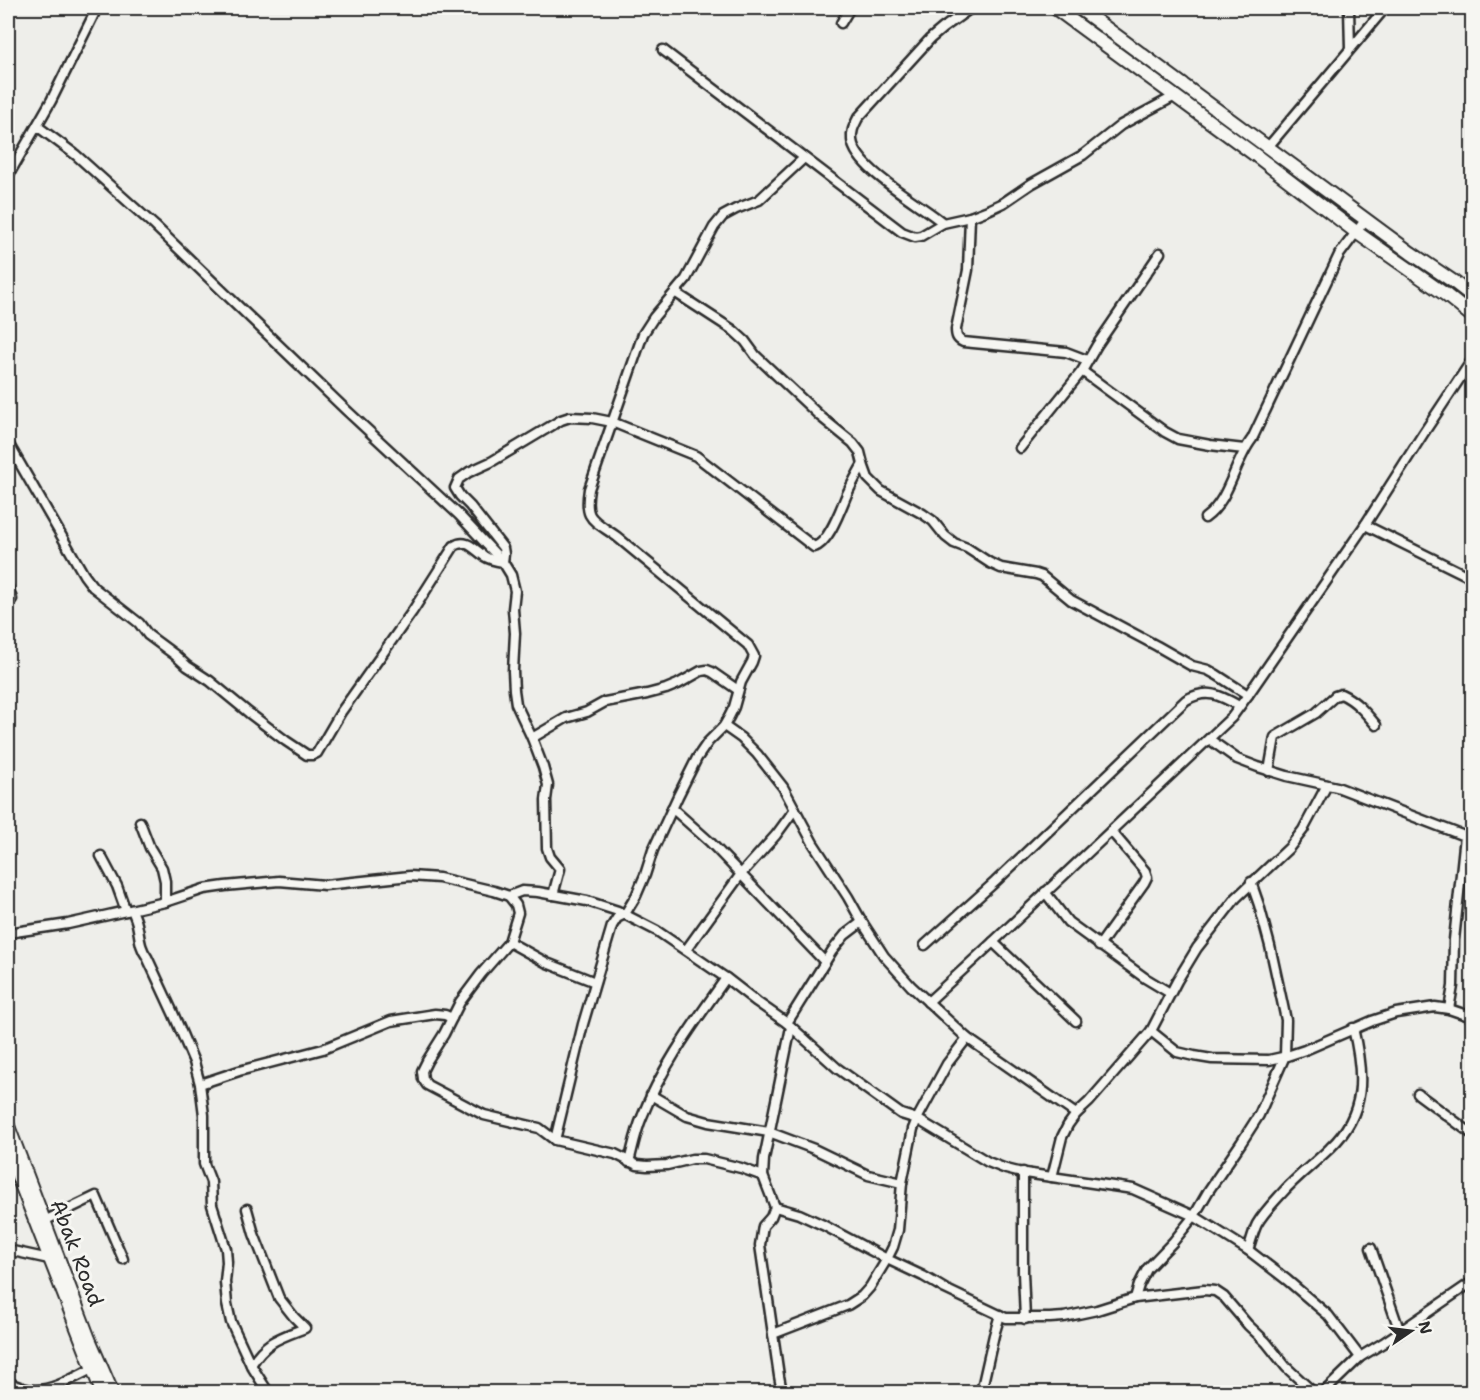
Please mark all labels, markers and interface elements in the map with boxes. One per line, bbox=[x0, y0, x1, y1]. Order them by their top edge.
street label: Abak Road bbox=[44, 1195, 110, 1311]
north arrow bbox=[1381, 1301, 1441, 1361]
text: N bbox=[1413, 1319, 1437, 1336]

